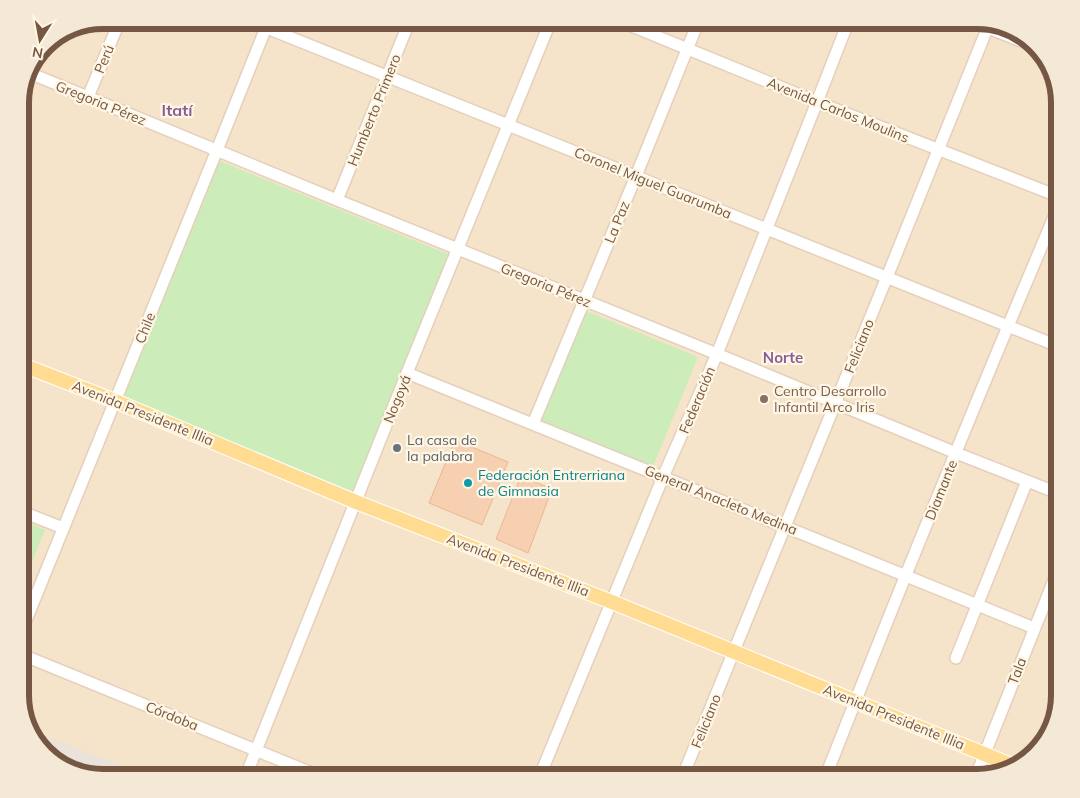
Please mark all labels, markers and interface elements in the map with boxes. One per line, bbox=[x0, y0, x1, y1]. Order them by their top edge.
north arrow bbox=[15, 15, 65, 65]
street label: Perú bbox=[90, 42, 118, 76]
text: N bbox=[31, 43, 44, 63]
street label: Humberto Primero bbox=[343, 51, 405, 169]
street label: Avenida Carlos Moulins bbox=[764, 73, 912, 147]
street label: Gregoria Pérez bbox=[53, 77, 149, 129]
district label: Itatí bbox=[162, 100, 194, 120]
street label: Coronel Miguel Guarumba bbox=[572, 143, 734, 223]
street label: La Paz bbox=[600, 198, 634, 246]
street label: Gregoria Pérez bbox=[498, 259, 594, 311]
street label: Chile bbox=[131, 310, 159, 346]
street label: Feliciano bbox=[840, 316, 878, 376]
district label: Norte bbox=[763, 348, 803, 367]
street label: Federación bbox=[675, 364, 719, 436]
street label: Nogoyá bbox=[379, 372, 415, 426]
street label: Avenida Presidente Illia bbox=[70, 376, 216, 450]
place label: Centro Desarrollo Infantil Arco Iris bbox=[774, 382, 887, 416]
marker: Centro Desarrollo Infantil Arco Iris bbox=[758, 393, 770, 405]
place label: La casa de la palabra bbox=[407, 431, 477, 465]
marker: La casa de la palabra bbox=[391, 442, 403, 454]
street label: Diamante bbox=[921, 457, 961, 523]
street label: General Anacleto Medina bbox=[642, 461, 800, 539]
place label: Federación Entrerriana de Gimnasia bbox=[478, 466, 625, 500]
marker: Federación Entrerriana de Gimnasia bbox=[462, 477, 474, 489]
street label: Avenida Presidente Illia bbox=[444, 530, 592, 600]
street label: Tala bbox=[1004, 655, 1030, 687]
street label: Avenida Presidente Illia bbox=[821, 680, 967, 754]
street label: Feliciano bbox=[687, 691, 725, 751]
street label: Córdoba bbox=[143, 697, 201, 735]

